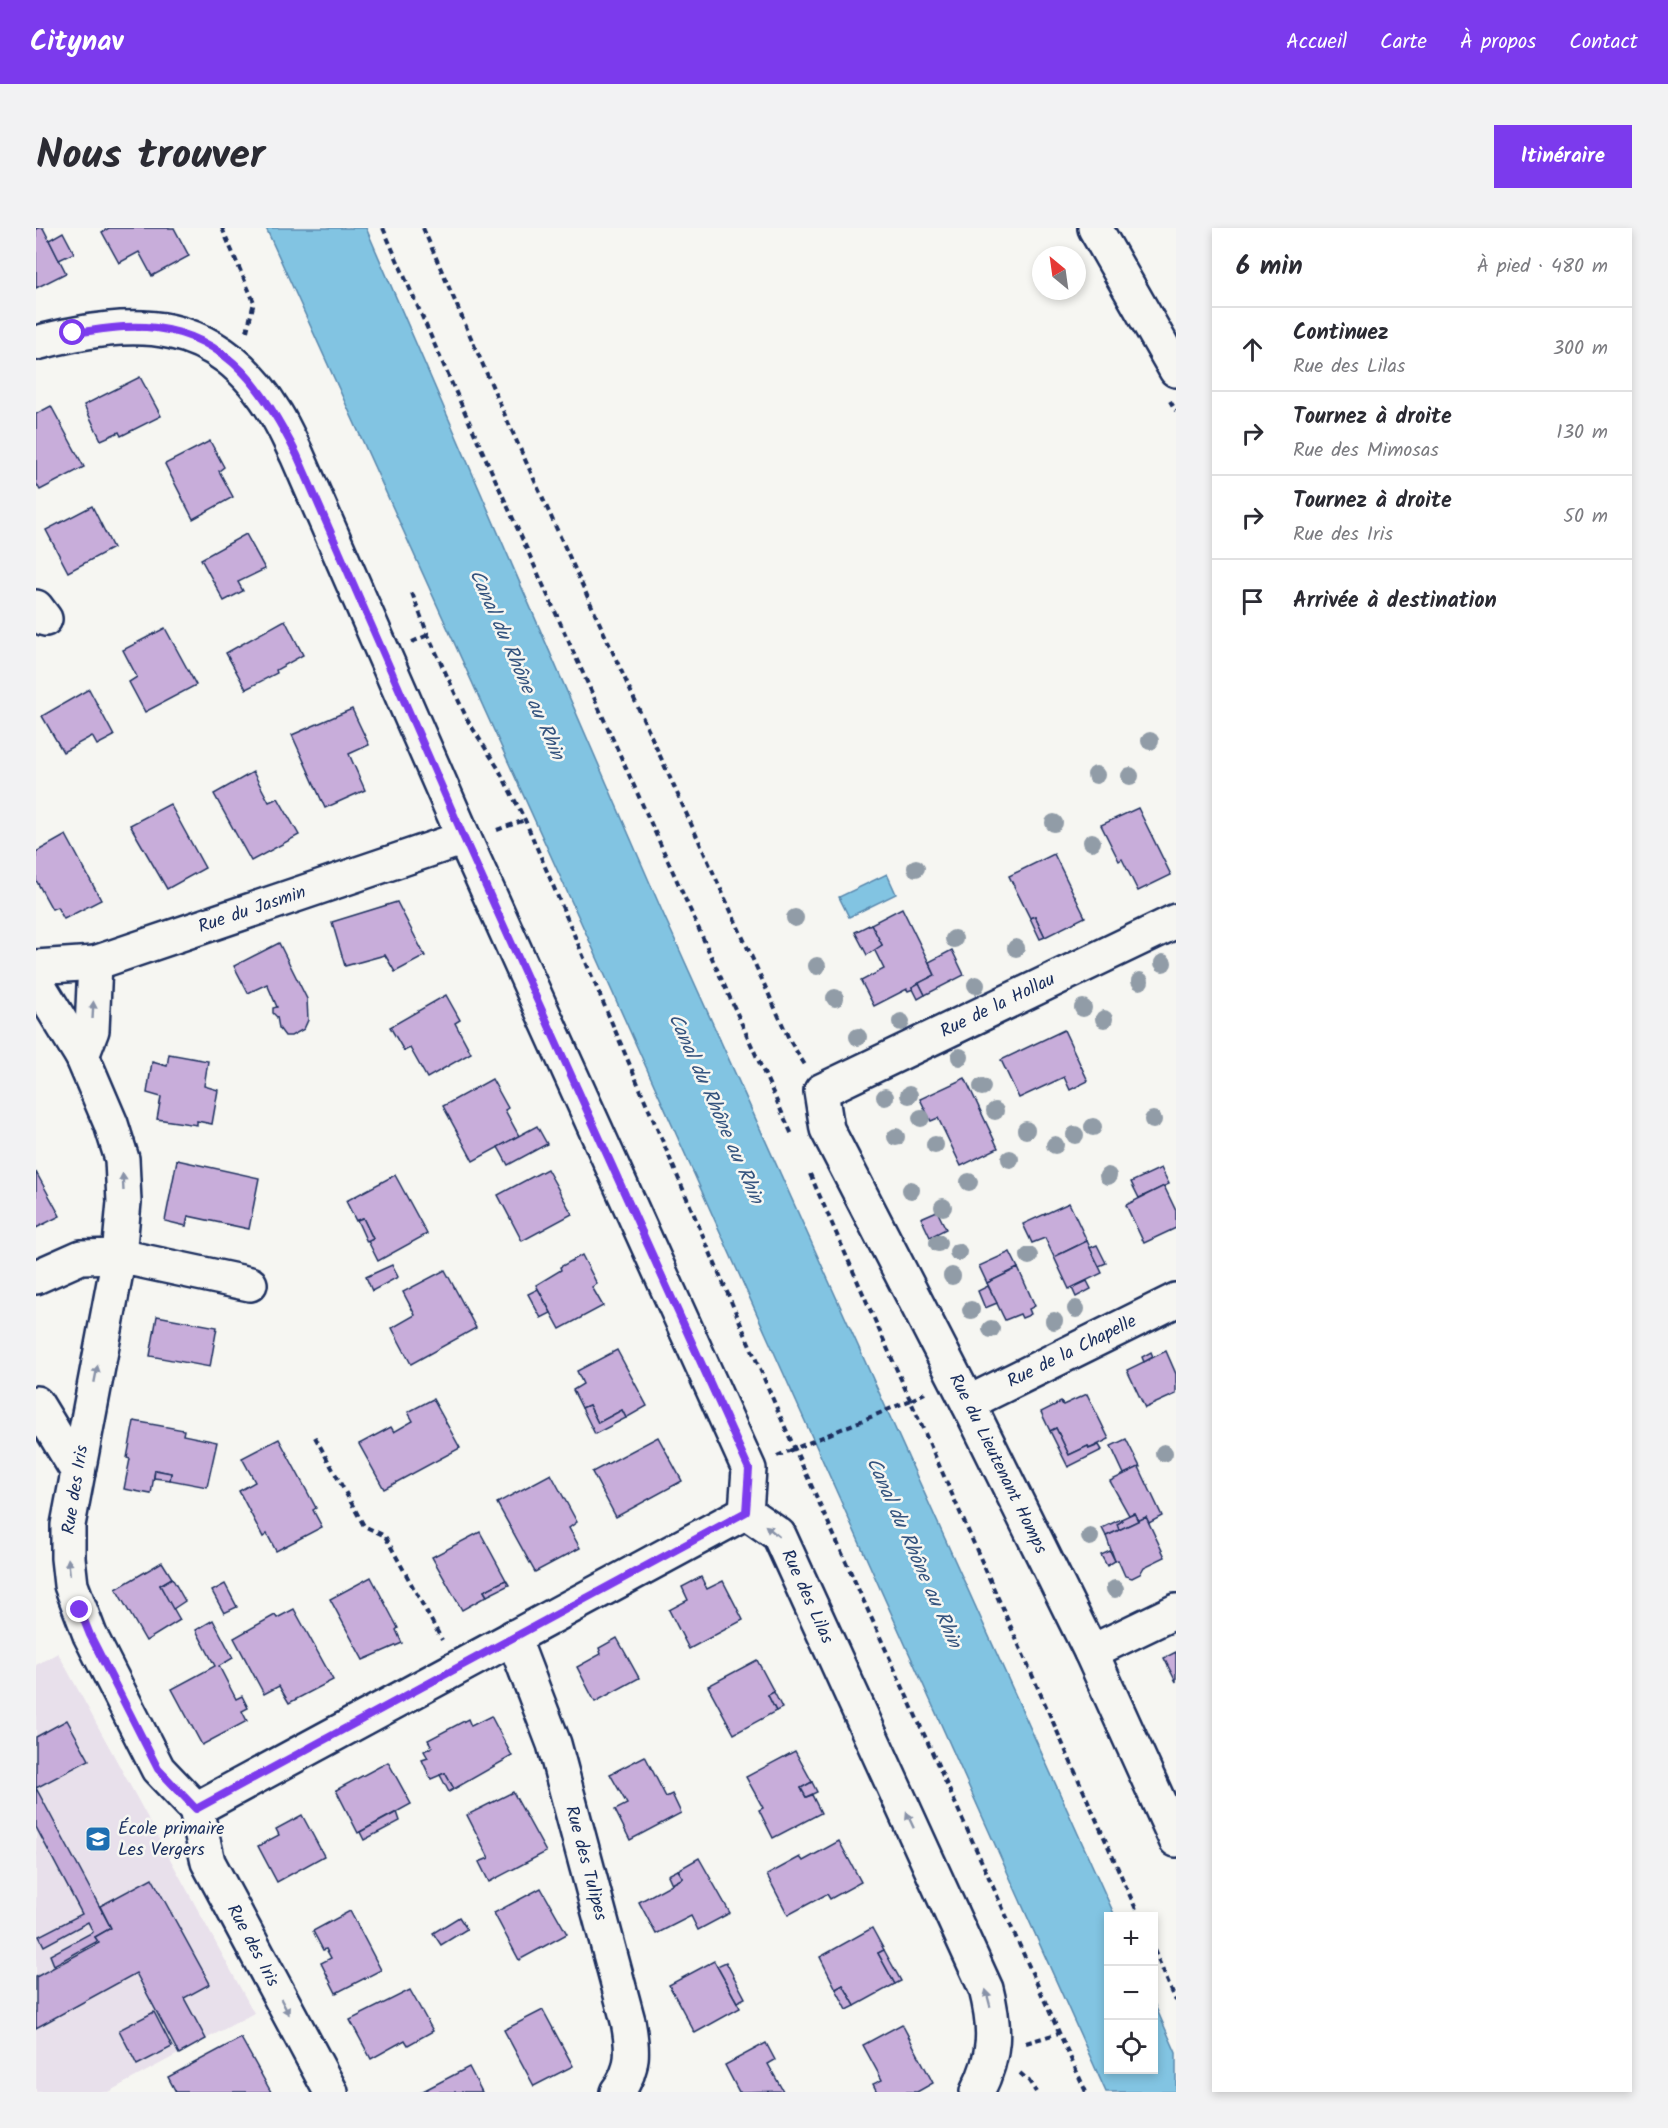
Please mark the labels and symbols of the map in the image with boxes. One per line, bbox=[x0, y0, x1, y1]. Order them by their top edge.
north arrow bbox=[1032, 246, 1086, 300]
route start bbox=[59, 319, 85, 345]
water label: Canal du Rhône au Rhin bbox=[460, 564, 573, 767]
street label: Rue du Jasmin bbox=[194, 878, 310, 942]
street label: Rue de la Hollau bbox=[935, 965, 1061, 1046]
one-way arrow bbox=[89, 1001, 98, 1020]
water label: Canal du Rhône au Rhin bbox=[659, 1008, 772, 1211]
one-way arrow bbox=[119, 1172, 128, 1191]
street label: Rue de la Chapelle bbox=[1002, 1307, 1142, 1396]
one-way arrow bbox=[92, 1365, 101, 1384]
street label: Rue du Lieutenant Homps bbox=[941, 1369, 1055, 1559]
street label: Rue des Iris bbox=[55, 1443, 97, 1537]
water label: Canal du Rhône au Rhin bbox=[857, 1452, 970, 1655]
one-way arrow bbox=[764, 1525, 780, 1537]
street label: Rue des Lilas bbox=[773, 1545, 841, 1649]
one-way arrow bbox=[64, 1557, 74, 1576]
route end bbox=[66, 1596, 92, 1622]
street label: Rue des Tulipes bbox=[557, 1803, 615, 1924]
one-way arrow bbox=[905, 1811, 914, 1828]
place label: École primaire Les Vergers bbox=[118, 1815, 224, 1865]
school or university icon: École primaire Les Vergers bbox=[83, 1824, 113, 1854]
street label: Rue des Iris bbox=[219, 1899, 287, 1993]
one-way arrow bbox=[983, 1989, 992, 2007]
one-way arrow bbox=[280, 1998, 290, 2015]

